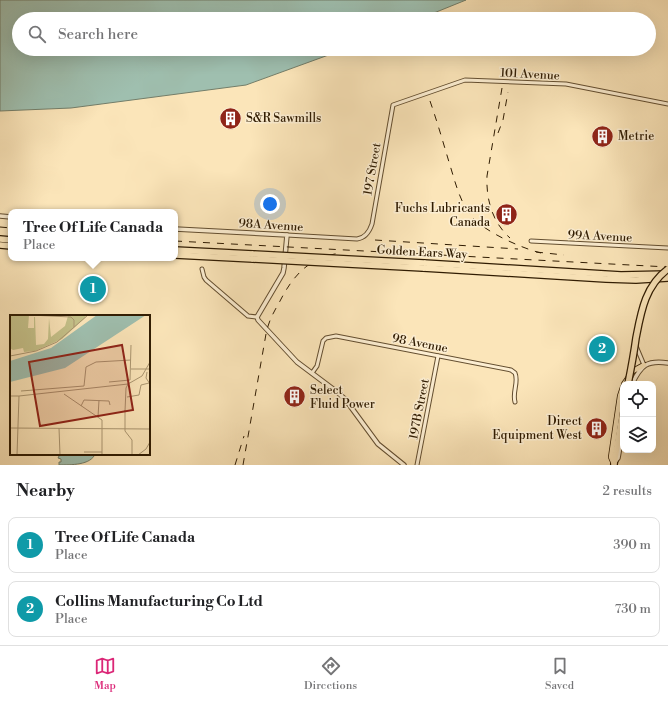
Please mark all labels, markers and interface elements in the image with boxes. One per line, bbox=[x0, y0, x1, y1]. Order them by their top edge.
search box bbox=[12, 12, 656, 56]
icon: search bbox=[26, 23, 48, 45]
text: Search here bbox=[58, 25, 138, 44]
street label: 101 Avenue bbox=[500, 65, 560, 84]
building icon: S&R Sawmills bbox=[217, 105, 243, 131]
place label: S&R Sawmills bbox=[246, 111, 321, 126]
building icon: Metrie bbox=[589, 123, 615, 149]
place label: Metrie bbox=[618, 129, 654, 144]
street label: 197 Street bbox=[360, 141, 385, 197]
your location bbox=[260, 194, 280, 214]
place label: Fuchs Lubricants Canada bbox=[395, 201, 491, 230]
building icon: Fuchs Lubricants Canada bbox=[493, 202, 519, 228]
popup bbox=[8, 209, 178, 261]
street label: 98A Avenue bbox=[238, 216, 304, 235]
text: Tree Of Life Canada bbox=[23, 218, 163, 237]
street label: 99A Avenue bbox=[567, 227, 633, 246]
text: Place bbox=[23, 237, 55, 253]
street label: Golden Ears Way bbox=[376, 243, 468, 262]
pin: 1 bbox=[80, 274, 106, 304]
inset map bbox=[10, 315, 150, 455]
street label: 98 Avenue bbox=[391, 331, 449, 356]
pin: 2 bbox=[589, 334, 615, 364]
street label: 197B Street bbox=[406, 377, 433, 441]
map controls bbox=[620, 381, 656, 453]
button: locate bbox=[620, 381, 656, 417]
place label: Select Fluid Power bbox=[310, 383, 375, 412]
building icon: Select Fluid Power bbox=[282, 384, 308, 410]
place label: Direct Equipment West bbox=[492, 414, 583, 443]
building icon: Direct Equipment West bbox=[584, 415, 610, 441]
button: layers bbox=[620, 417, 656, 453]
text: Nearby bbox=[16, 480, 75, 502]
text: 2 results bbox=[603, 483, 652, 499]
text: Tree Of Life Canada bbox=[55, 528, 195, 547]
text: 1 bbox=[27, 537, 33, 553]
text: 390 m bbox=[613, 537, 651, 553]
text: Place bbox=[55, 547, 87, 563]
text: Collins Manufacturing Co Ltd bbox=[55, 592, 263, 611]
text: 2 bbox=[26, 601, 34, 617]
text: 730 m bbox=[615, 601, 651, 617]
text: Place bbox=[55, 611, 87, 627]
tab: Map bbox=[94, 655, 116, 693]
tab: Directions bbox=[304, 655, 357, 693]
tab: Saved bbox=[545, 655, 574, 693]

